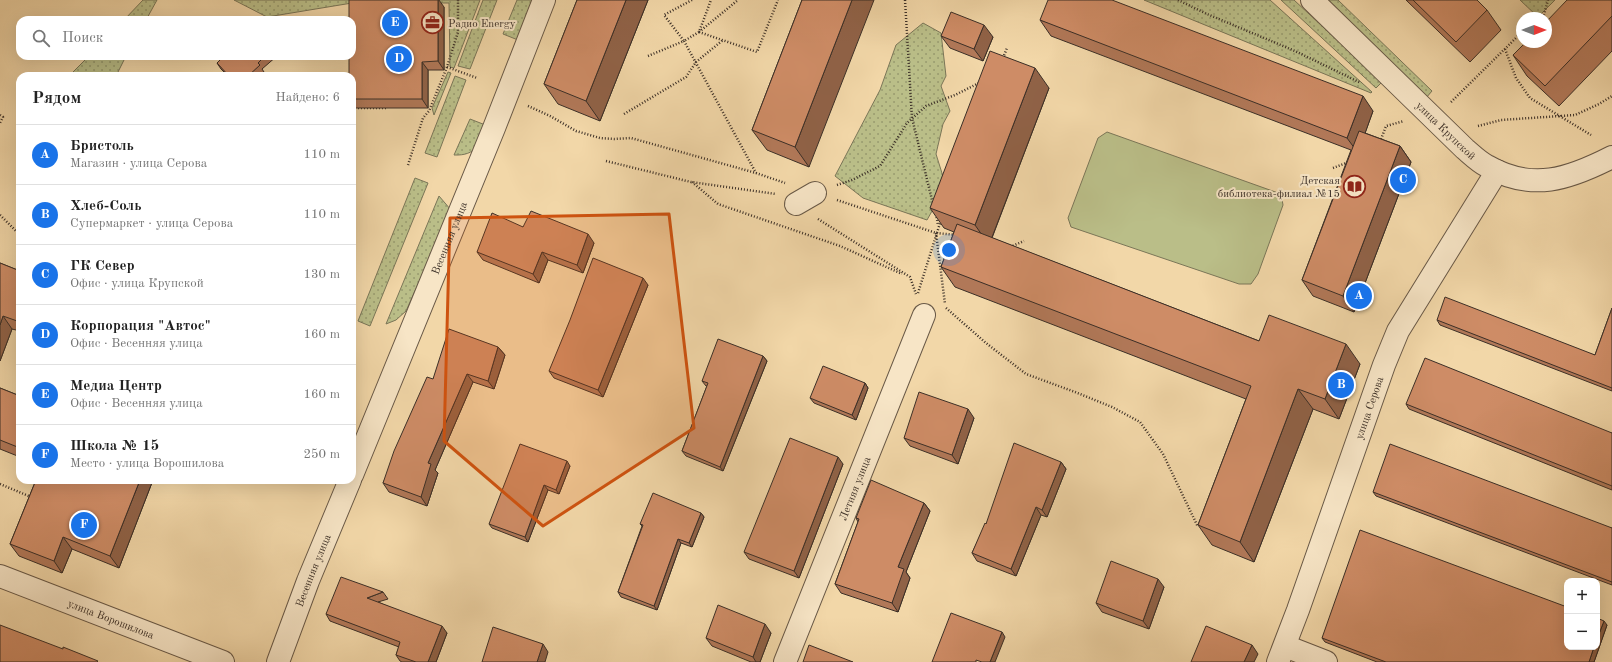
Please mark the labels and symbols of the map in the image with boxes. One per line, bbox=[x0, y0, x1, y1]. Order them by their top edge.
pin: E bbox=[382, 8, 408, 38]
office icon: Радио Energy bbox=[420, 10, 446, 36]
north arrow bbox=[1516, 12, 1552, 48]
place label: Радио Energy bbox=[448, 19, 516, 30]
pin: D bbox=[386, 44, 412, 74]
street label: улица Крупской bbox=[1413, 100, 1477, 163]
pin: C bbox=[1390, 165, 1416, 195]
library icon: Детская библиотека-филиал №15 bbox=[1342, 173, 1368, 199]
place label: Детская библиотека-филиал №15 bbox=[1218, 176, 1340, 200]
street label: Весенняя улица bbox=[431, 200, 470, 276]
your location bbox=[939, 240, 959, 260]
pin: A bbox=[1346, 281, 1372, 311]
pin: B bbox=[1328, 370, 1354, 400]
street label: улица Серова bbox=[1354, 375, 1387, 441]
street label: Летняя улица bbox=[838, 455, 874, 522]
pin: F bbox=[71, 510, 97, 540]
street label: Весенняя улица bbox=[295, 533, 334, 609]
street label: улица Ворошилова bbox=[66, 599, 156, 642]

